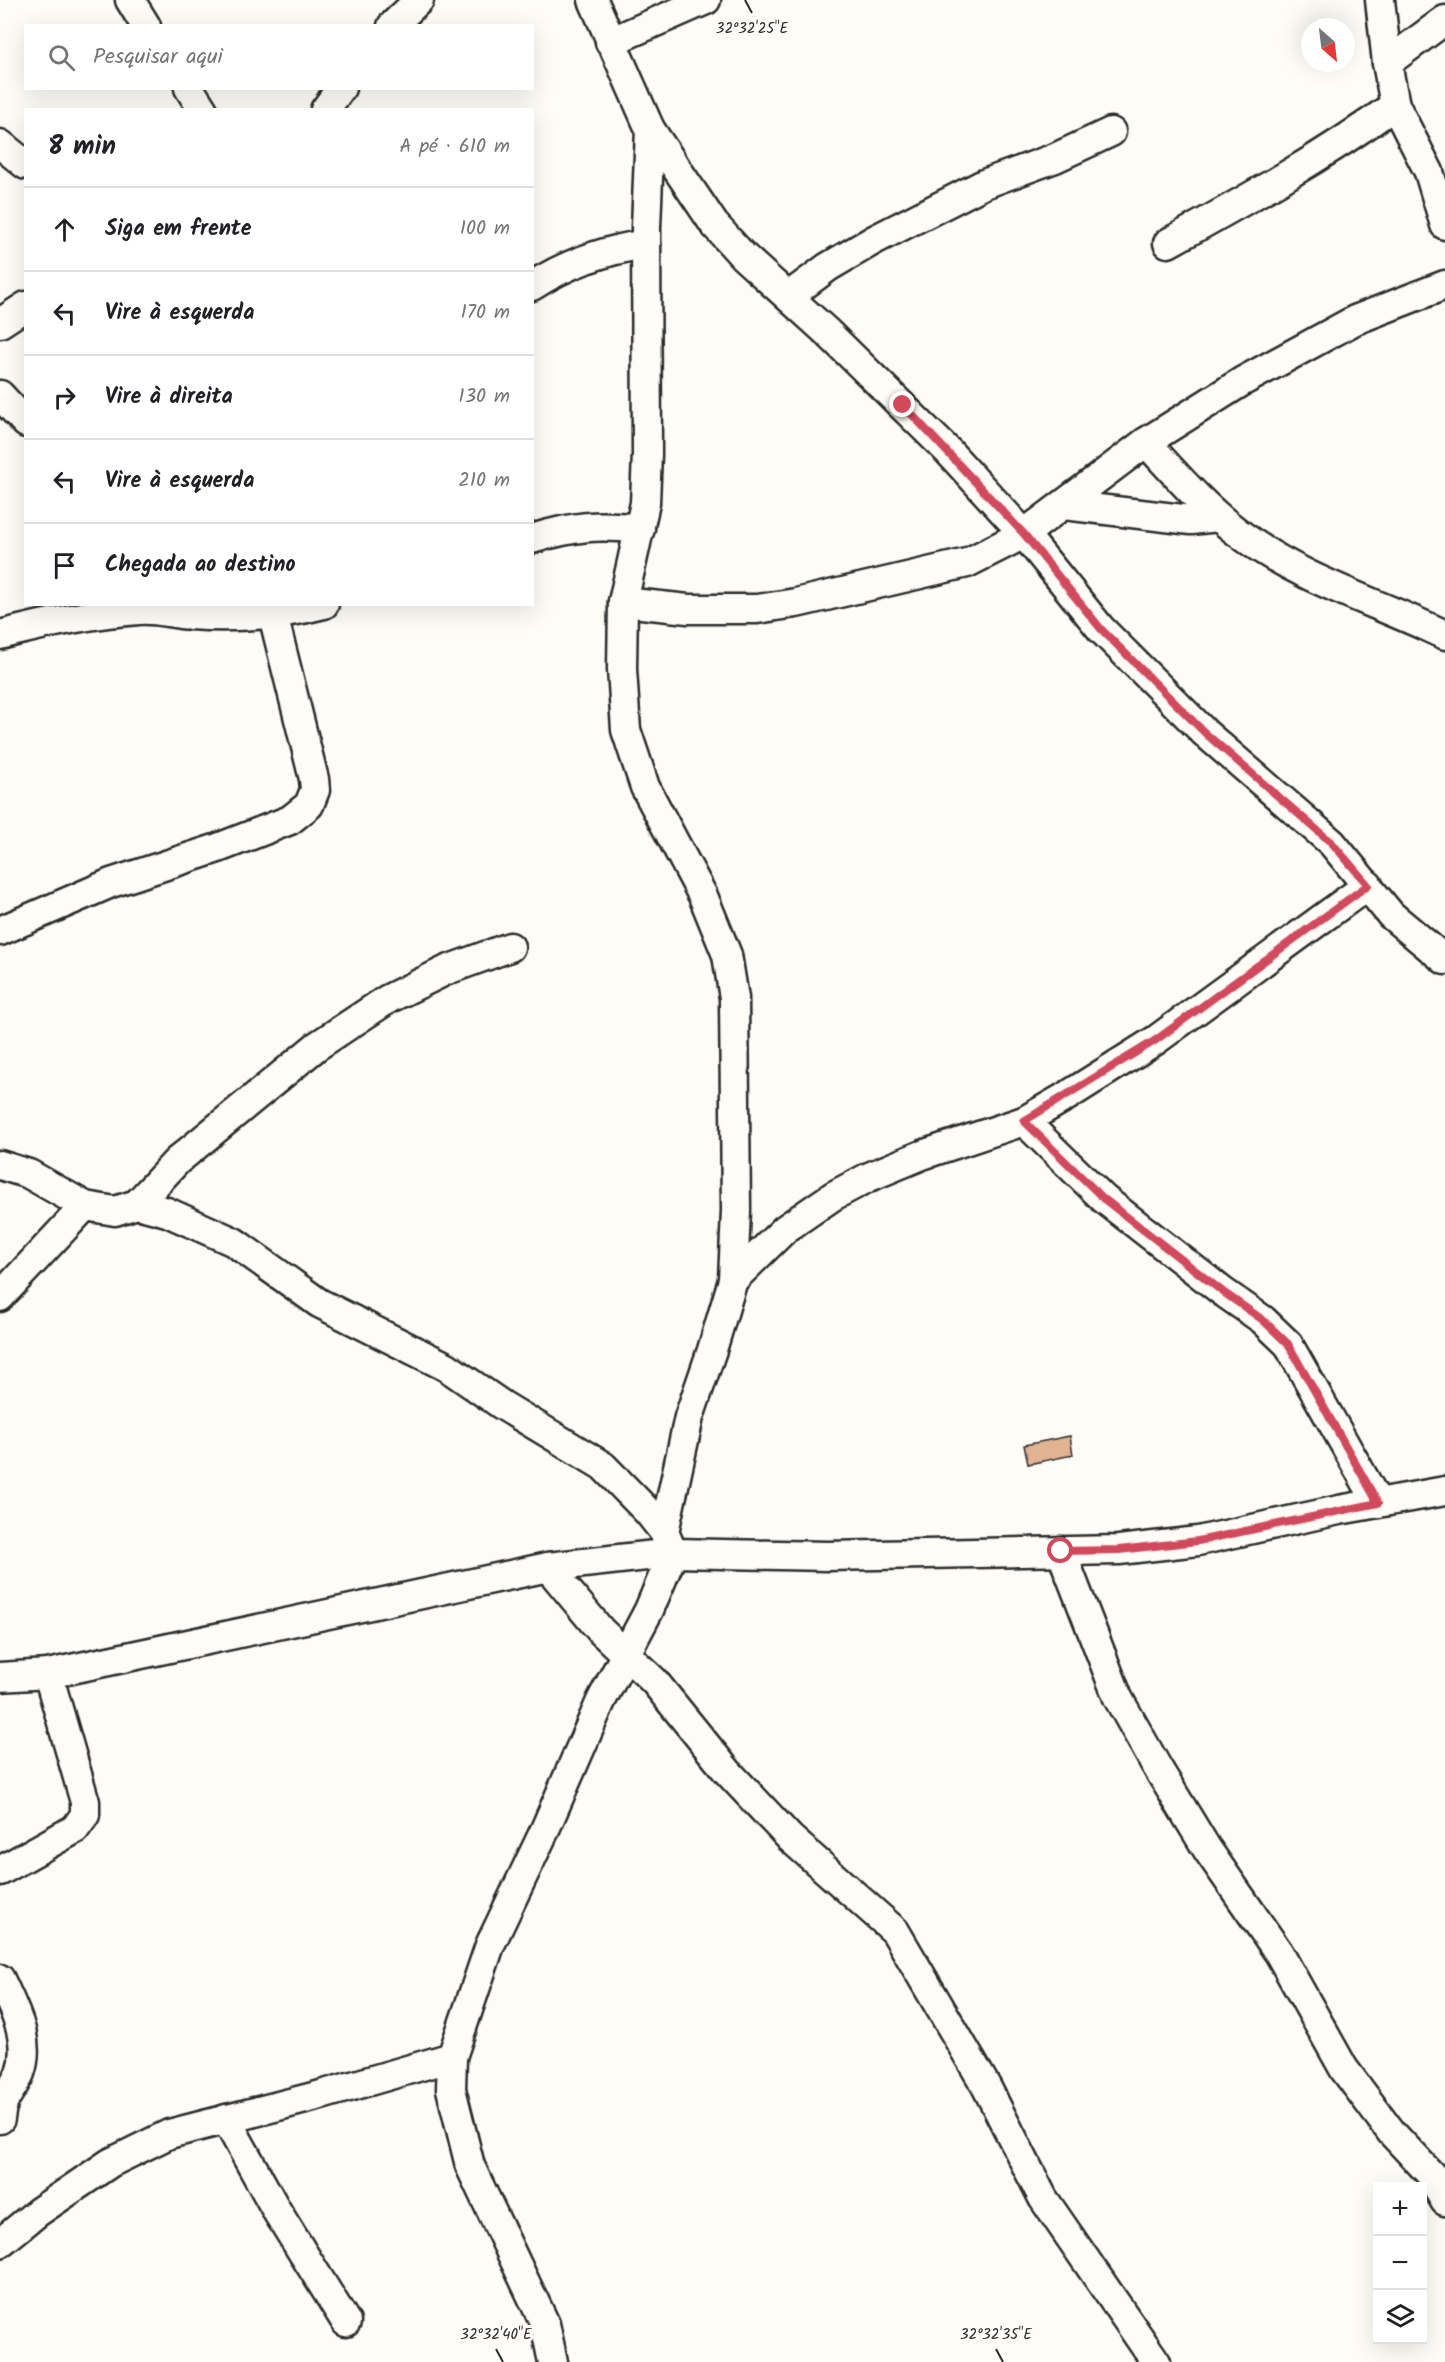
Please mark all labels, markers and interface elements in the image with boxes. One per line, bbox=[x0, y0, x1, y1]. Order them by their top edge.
text: 32°32'25"E bbox=[716, 17, 789, 41]
north arrow bbox=[1301, 18, 1355, 72]
search box bbox=[24, 24, 534, 90]
text: Pesquisar aqui bbox=[93, 40, 223, 75]
icon: search bbox=[45, 41, 78, 74]
text: 8 min bbox=[48, 126, 116, 168]
text: A pé · 610 m bbox=[399, 131, 510, 163]
text: Siga em frente bbox=[105, 212, 251, 247]
icon: ahead bbox=[48, 213, 81, 246]
text: 100 m bbox=[460, 213, 510, 245]
text: Vire à esquerda bbox=[105, 296, 254, 331]
icon: left bbox=[48, 297, 81, 330]
text: 170 m bbox=[461, 297, 510, 329]
text: Vire à direita bbox=[105, 380, 233, 415]
icon: right bbox=[48, 381, 81, 414]
text: 130 m bbox=[458, 381, 510, 413]
route end bbox=[889, 391, 915, 417]
text: Vire à esquerda bbox=[105, 464, 254, 499]
icon: left bbox=[48, 465, 81, 498]
text: 210 m bbox=[458, 465, 510, 497]
text: Chegada ao destino bbox=[105, 548, 296, 583]
icon: arrive bbox=[48, 549, 81, 582]
route start bbox=[1047, 1537, 1073, 1563]
map controls bbox=[1373, 2182, 1427, 2344]
button: + bbox=[1373, 2182, 1427, 2236]
button: − bbox=[1373, 2236, 1427, 2290]
button: layers bbox=[1373, 2290, 1427, 2344]
text: 32°32'40"E bbox=[460, 2323, 533, 2347]
text: 32°32'35"E bbox=[960, 2323, 1033, 2347]

